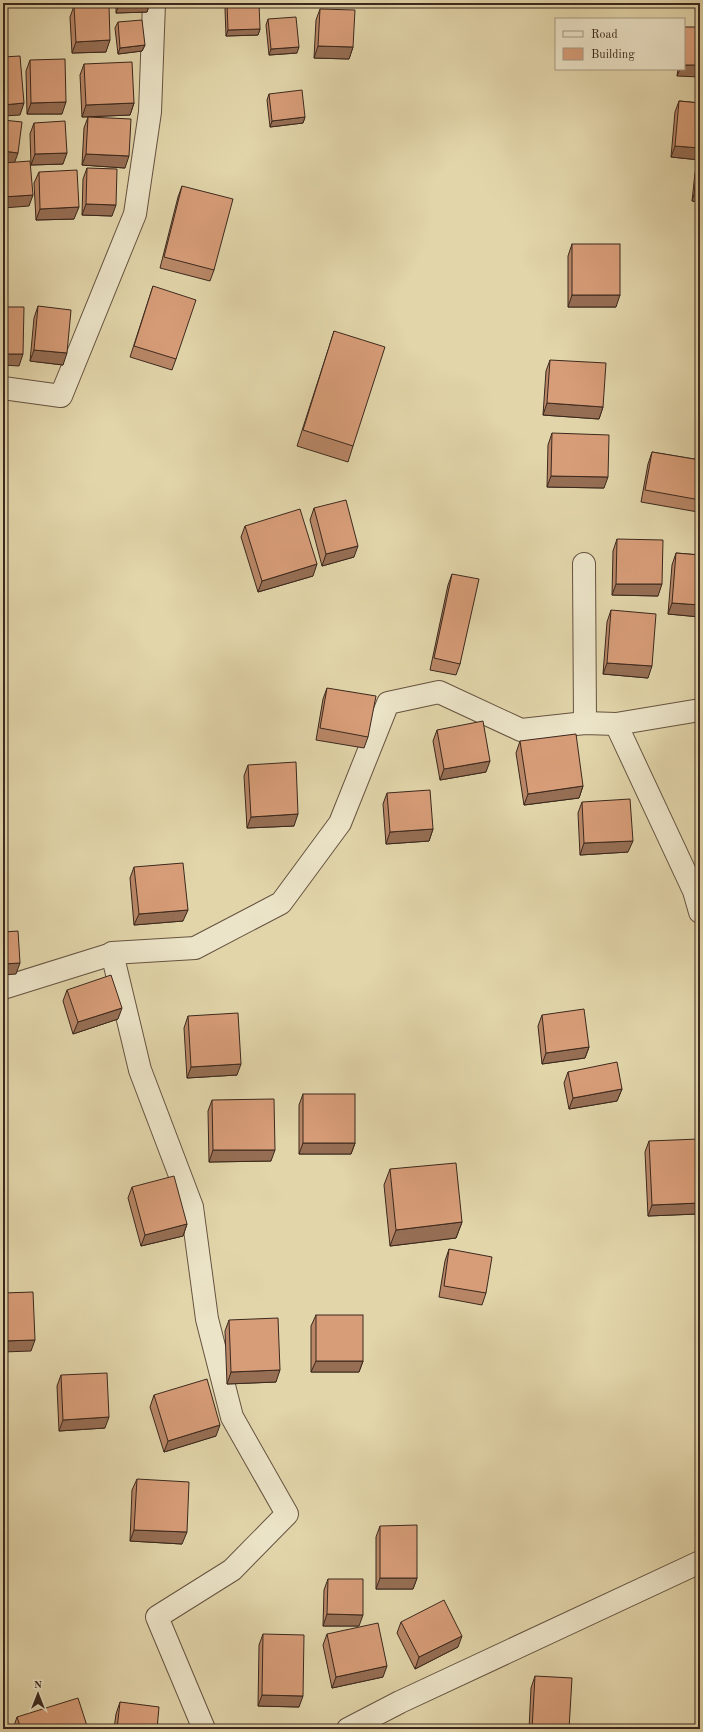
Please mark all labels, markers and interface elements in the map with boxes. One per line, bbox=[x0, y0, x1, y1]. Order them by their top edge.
legend bbox=[555, 18, 685, 70]
text: Road bbox=[591, 29, 618, 41]
text: Building bbox=[591, 49, 635, 61]
north arrow bbox=[18, 1674, 58, 1714]
text: N bbox=[34, 1680, 43, 1691]

